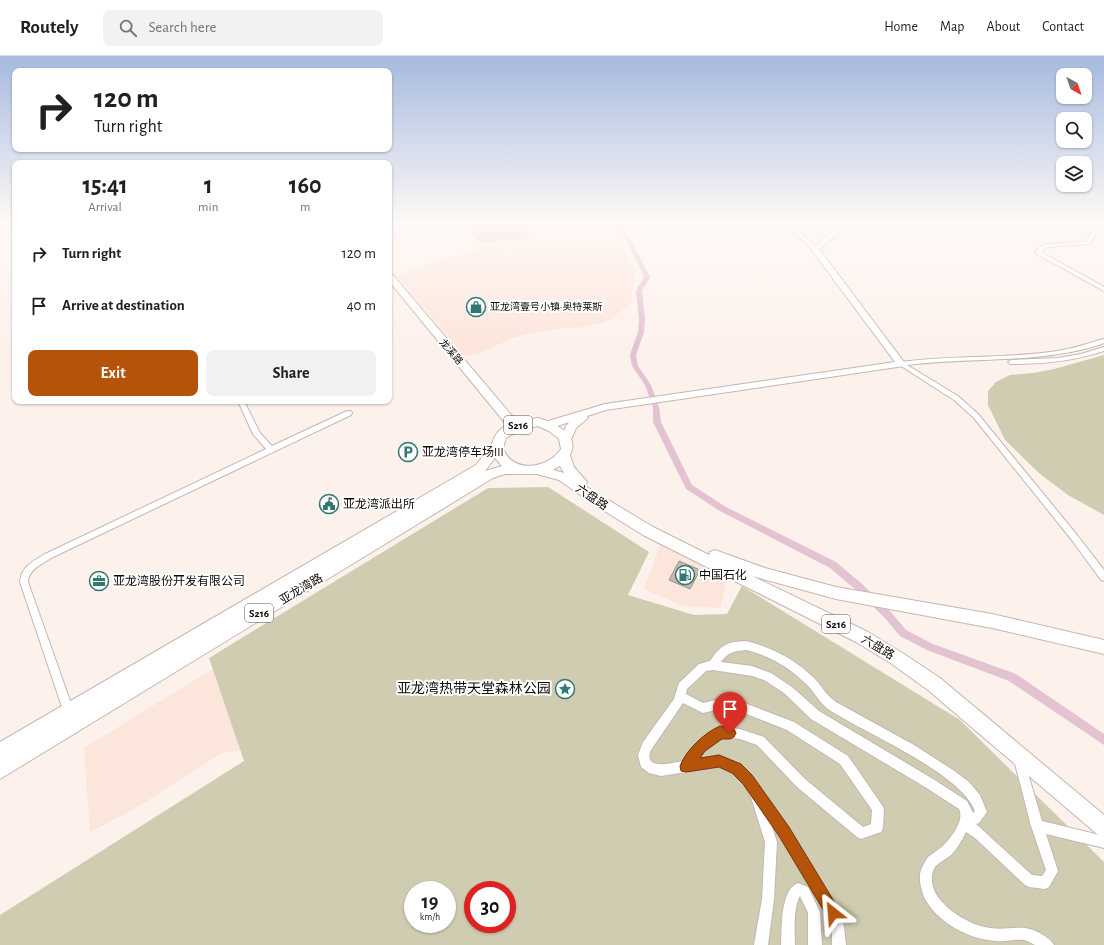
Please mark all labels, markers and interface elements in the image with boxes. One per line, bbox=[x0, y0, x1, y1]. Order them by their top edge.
search box bbox=[103, 10, 383, 46]
icon: search bbox=[117, 17, 139, 39]
text: Routely bbox=[20, 18, 79, 37]
text: Search here bbox=[149, 20, 216, 35]
text: Home bbox=[884, 20, 918, 34]
text: Map bbox=[940, 20, 964, 34]
text: About bbox=[986, 20, 1020, 34]
text: Contact bbox=[1042, 20, 1084, 34]
north arrow bbox=[1056, 68, 1092, 104]
map controls bbox=[1056, 68, 1092, 192]
icon: right bbox=[28, 84, 80, 136]
text: 120 m bbox=[94, 85, 159, 113]
button: search bbox=[1056, 112, 1092, 148]
text: Turn right bbox=[94, 118, 163, 136]
button: layers bbox=[1056, 156, 1092, 192]
text: 15:41 bbox=[82, 174, 128, 198]
text: 1 bbox=[204, 174, 213, 198]
text: 160 bbox=[289, 174, 322, 198]
text: Arrival bbox=[88, 201, 122, 214]
text: min bbox=[198, 201, 218, 214]
text: m bbox=[300, 201, 310, 214]
icon: right bbox=[28, 243, 50, 265]
text: Turn right bbox=[62, 246, 121, 261]
text: 120 m bbox=[342, 246, 376, 261]
icon: arrive bbox=[28, 295, 50, 317]
shop icon: 亚龙湾壹号小镇·奥特莱斯 bbox=[465, 296, 487, 318]
text: Arrive at destination bbox=[62, 298, 185, 313]
text: 40 m bbox=[346, 298, 376, 313]
place label: 亚龙湾壹号小镇·奥特莱斯 bbox=[490, 301, 602, 312]
street label: 龙溪路 bbox=[438, 337, 465, 367]
button: Exit bbox=[28, 350, 198, 396]
button: Share bbox=[206, 350, 376, 396]
road number: S216 bbox=[504, 416, 532, 434]
parking icon: 亚龙湾停车场III bbox=[397, 441, 419, 463]
place label: 亚龙湾停车场III bbox=[422, 445, 504, 458]
street label: 六盘路 bbox=[574, 481, 611, 512]
public building icon: 亚龙湾派出所 bbox=[318, 493, 340, 515]
place label: 亚龙湾派出所 bbox=[343, 497, 415, 510]
fuel station icon: 中国石化 bbox=[674, 564, 696, 586]
place label: 中国石化 bbox=[699, 568, 747, 581]
office icon: 亚龙湾股份开发有限公司 bbox=[88, 570, 110, 592]
street label: 亚龙湾路 bbox=[277, 571, 325, 607]
place label: 亚龙湾股份开发有限公司 bbox=[113, 574, 245, 587]
road number: S216 bbox=[245, 604, 273, 622]
road number: S216 bbox=[822, 615, 850, 633]
street label: 六盘路 bbox=[859, 632, 897, 661]
place icon: 亚龙湾热带天堂森林公园 bbox=[554, 678, 576, 700]
place label: 亚龙湾热带天堂森林公园 bbox=[397, 680, 551, 696]
pin bbox=[713, 692, 747, 733]
icon: arrive bbox=[719, 698, 741, 720]
speed limit sign: 30 bbox=[464, 881, 516, 933]
text: 19 bbox=[422, 892, 438, 912]
position arrow bbox=[812, 892, 854, 934]
text: km/h bbox=[420, 912, 440, 922]

